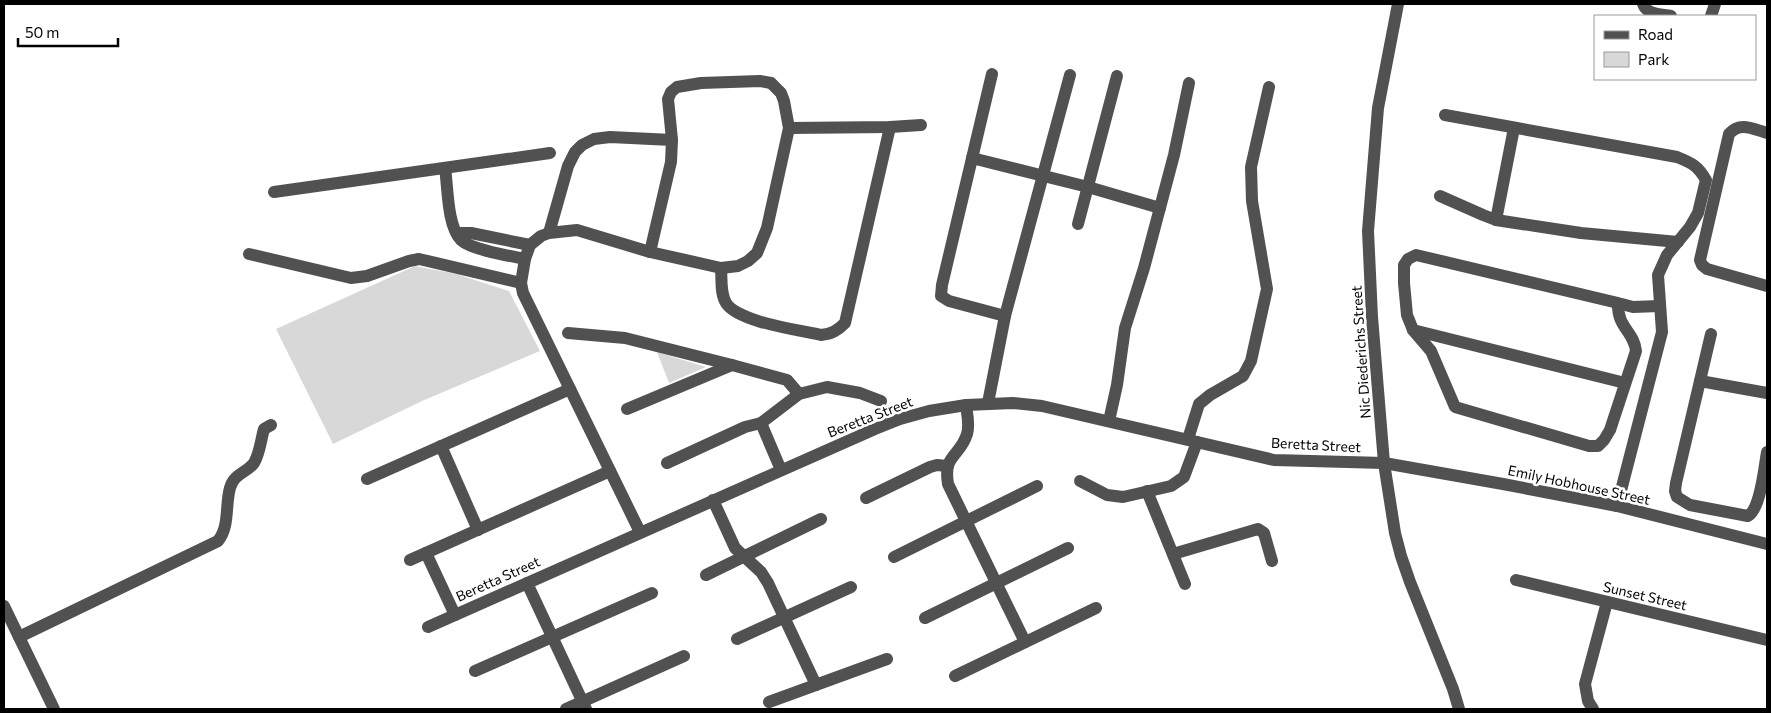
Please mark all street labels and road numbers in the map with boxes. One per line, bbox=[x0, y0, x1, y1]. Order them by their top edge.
street label: Nic Diederichs Street bbox=[1347, 285, 1374, 419]
street label: Beretta Street bbox=[825, 392, 915, 441]
street label: Beretta Street bbox=[1271, 434, 1362, 455]
street label: Emily Hobhouse Street bbox=[1506, 461, 1652, 508]
street label: Beretta Street bbox=[453, 552, 543, 605]
street label: Sunset Street bbox=[1601, 578, 1689, 613]

